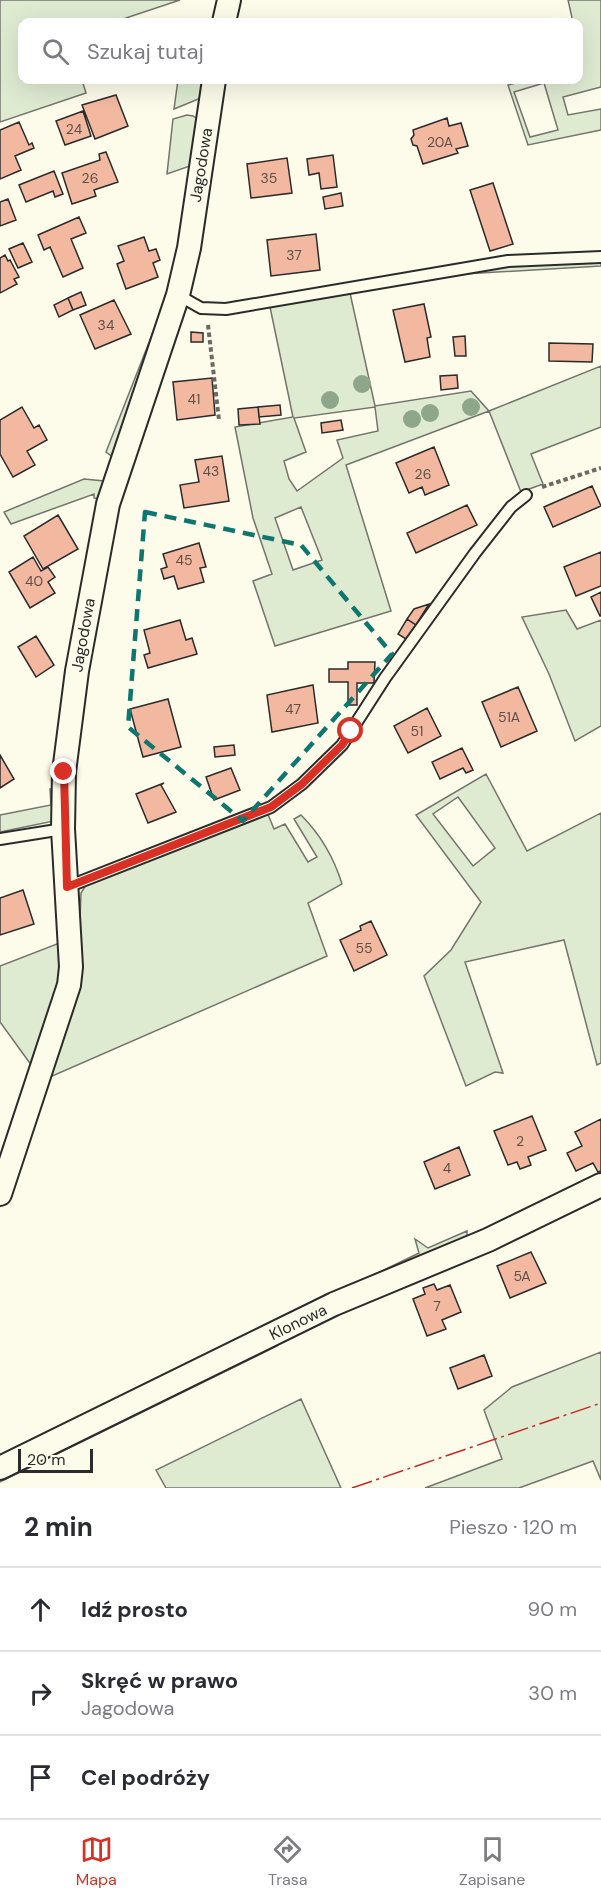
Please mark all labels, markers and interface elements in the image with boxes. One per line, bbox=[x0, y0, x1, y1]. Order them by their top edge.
search box bbox=[18, 18, 583, 84]
icon: search bbox=[39, 35, 72, 68]
text: Szukaj tutaj bbox=[87, 37, 204, 66]
house number: 24 bbox=[66, 120, 83, 138]
street label: Jagodowa bbox=[185, 126, 217, 204]
house number: 20A bbox=[427, 133, 453, 151]
house number: 26 bbox=[82, 169, 98, 187]
house number: 35 bbox=[261, 169, 277, 187]
house number: 37 bbox=[286, 246, 302, 264]
house number: 34 bbox=[98, 316, 115, 334]
house number: 41 bbox=[188, 390, 200, 408]
house number: 43 bbox=[203, 462, 219, 480]
house number: 26 bbox=[415, 465, 431, 483]
house number: 45 bbox=[175, 551, 193, 569]
house number: 40 bbox=[25, 572, 43, 590]
street label: Jagodowa bbox=[66, 596, 100, 674]
house number: 47 bbox=[285, 700, 301, 718]
house number: 51A bbox=[498, 708, 520, 726]
route start bbox=[337, 717, 363, 743]
house number: 51 bbox=[411, 722, 423, 740]
route end bbox=[50, 758, 76, 784]
house number: 55 bbox=[355, 939, 373, 957]
house number: 2 bbox=[516, 1132, 524, 1150]
house number: 4 bbox=[443, 1159, 452, 1177]
house number: 5A bbox=[513, 1267, 531, 1285]
house number: 7 bbox=[433, 1297, 441, 1315]
street label: Klonowa bbox=[266, 1299, 330, 1345]
scale bar bbox=[18, 1446, 93, 1474]
text: 20 m bbox=[27, 1449, 66, 1470]
text: 2 min bbox=[24, 1510, 93, 1544]
text: Pieszo · 120 m bbox=[449, 1514, 577, 1540]
icon: ahead bbox=[24, 1593, 57, 1626]
text: Idź prosto bbox=[81, 1595, 188, 1624]
text: 90 m bbox=[528, 1596, 577, 1622]
text: Skręć w prawo bbox=[81, 1666, 238, 1695]
icon: right bbox=[24, 1677, 57, 1710]
text: 30 m bbox=[528, 1680, 577, 1706]
text: Jagodowa bbox=[81, 1695, 174, 1721]
icon: arrive bbox=[24, 1761, 57, 1794]
text: Cel podróży bbox=[81, 1763, 210, 1792]
tab: Mapa bbox=[76, 1833, 117, 1890]
tab: Trasa bbox=[268, 1833, 308, 1890]
tab: Zapisane bbox=[459, 1833, 525, 1890]

